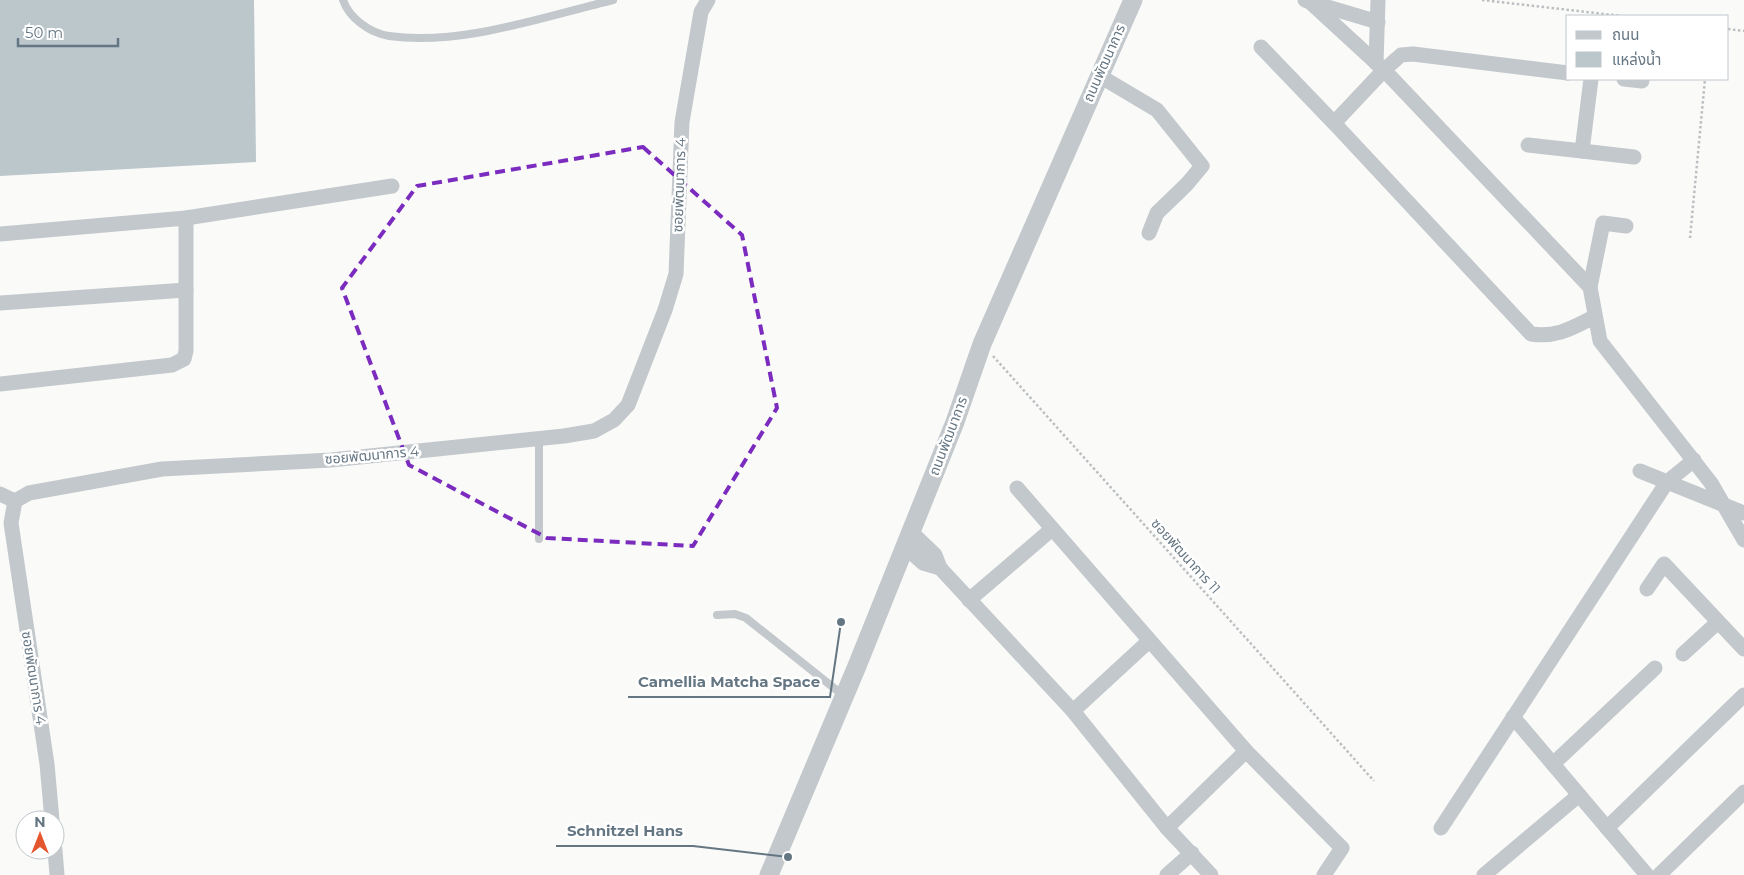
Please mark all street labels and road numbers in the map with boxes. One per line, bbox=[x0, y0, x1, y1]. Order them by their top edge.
street label: ถนนพัฒนาการ bbox=[1079, 21, 1129, 105]
street label: ซอยพัฒนาการ 4 bbox=[668, 137, 690, 233]
street label: ถนนพัฒนาการ bbox=[925, 394, 971, 478]
street label: ซอยพัฒนาการ 4 bbox=[324, 442, 421, 468]
street label: ซอยพัฒนาการ 11 bbox=[1147, 515, 1225, 597]
street label: ซอยพัฒนาการ 4 bbox=[18, 630, 50, 727]

